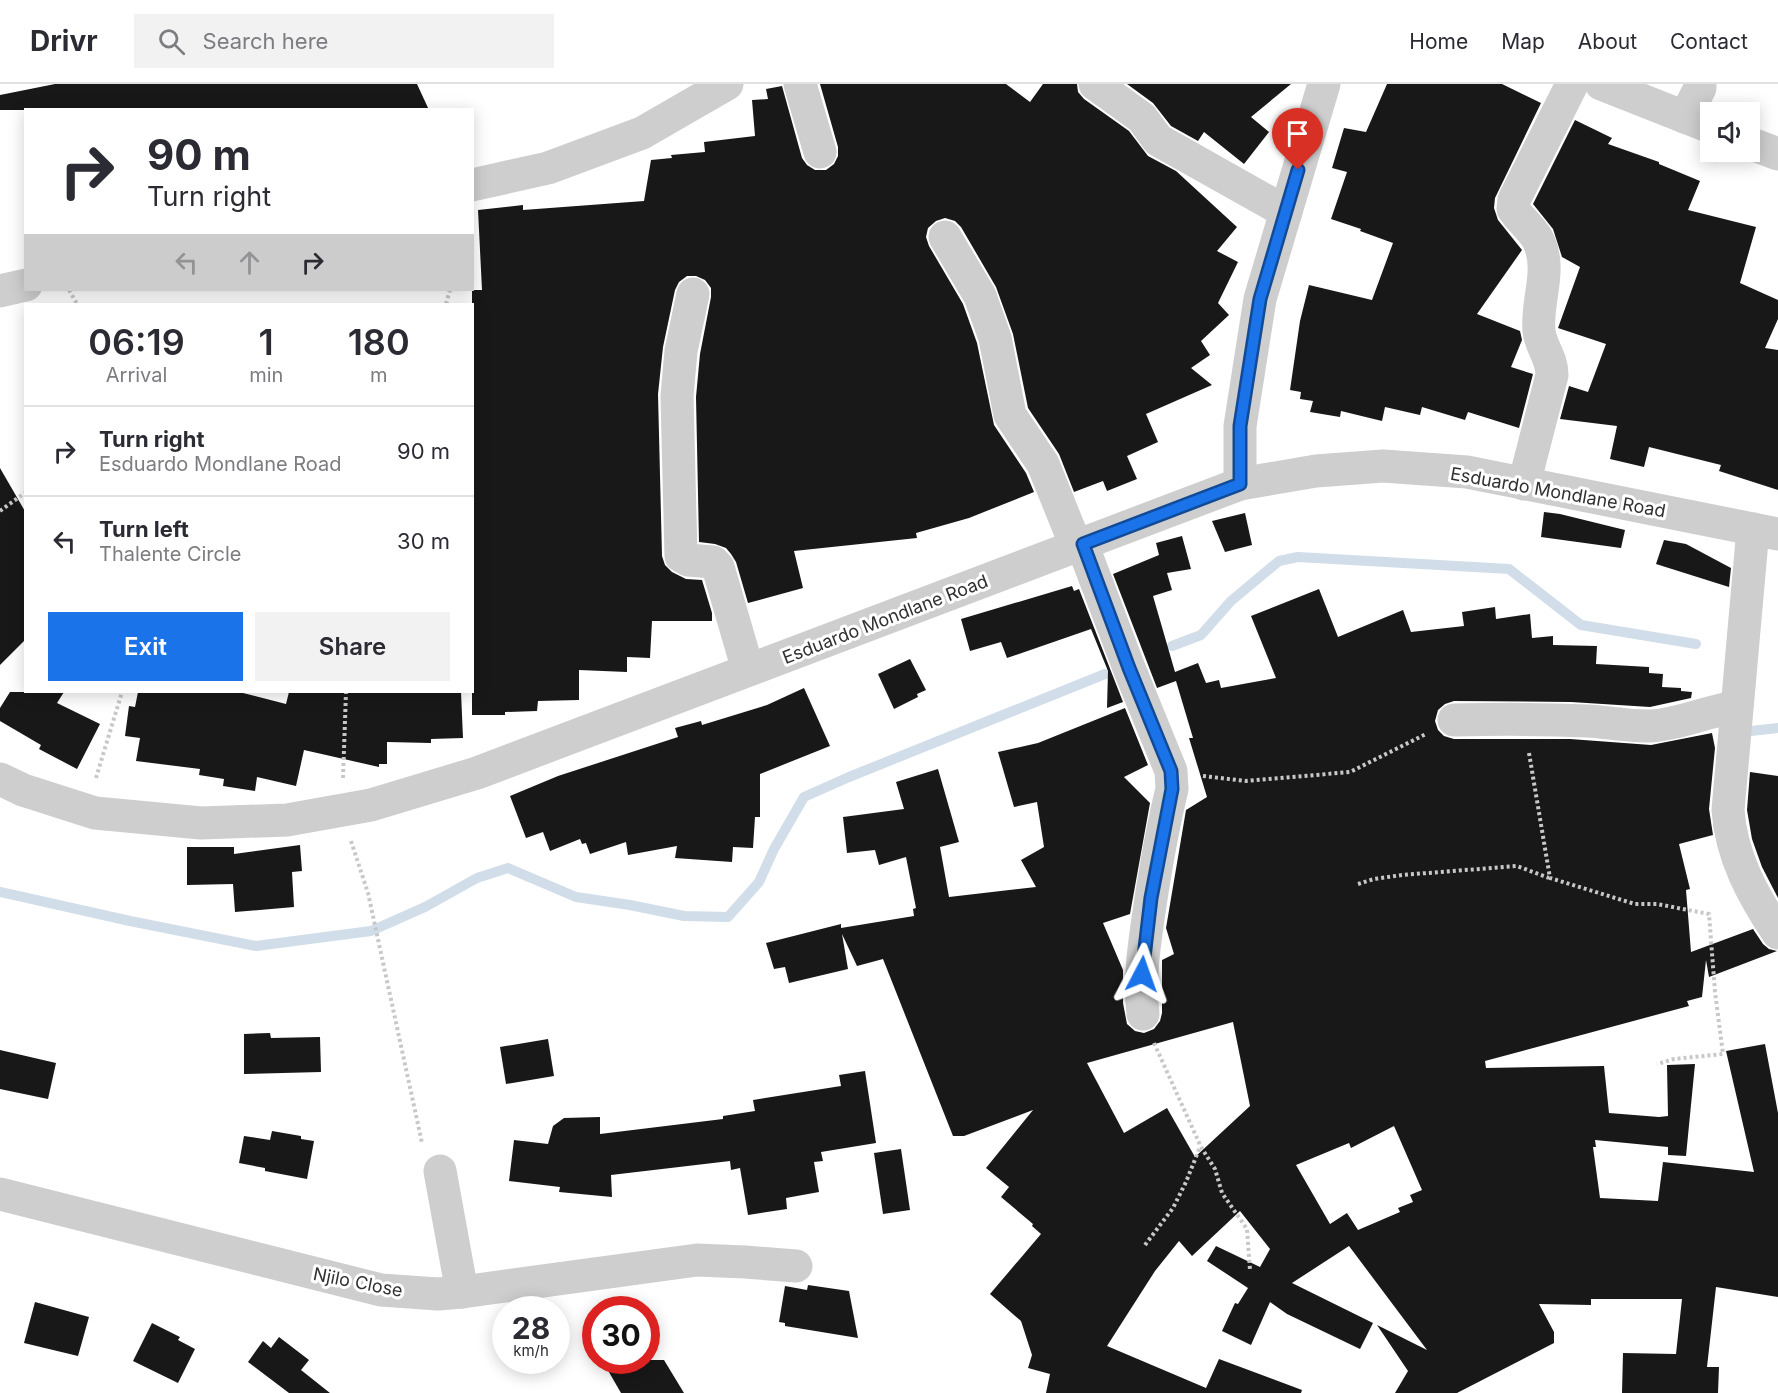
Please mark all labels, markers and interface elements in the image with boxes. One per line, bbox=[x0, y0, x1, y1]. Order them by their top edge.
search box bbox=[134, 14, 554, 68]
text: Drivr bbox=[30, 24, 98, 58]
icon: search bbox=[155, 25, 188, 58]
text: Search here bbox=[203, 28, 328, 54]
text: Home bbox=[1409, 29, 1468, 54]
text: Map bbox=[1501, 29, 1545, 54]
text: About bbox=[1578, 29, 1637, 54]
text: Contact bbox=[1670, 29, 1748, 54]
map controls bbox=[1700, 102, 1760, 162]
button: sound bbox=[1700, 102, 1760, 162]
pin bbox=[1272, 108, 1323, 170]
icon: arrive bbox=[1281, 117, 1314, 150]
text: 90 m bbox=[147, 129, 251, 180]
icon: right bbox=[48, 132, 126, 210]
text: Turn right bbox=[147, 180, 271, 213]
icon: left bbox=[170, 246, 203, 279]
icon: ahead bbox=[233, 246, 266, 279]
icon: right bbox=[296, 246, 329, 279]
text: 06:19 bbox=[88, 320, 185, 364]
text: 1 bbox=[259, 320, 274, 364]
text: 180 bbox=[348, 320, 410, 364]
text: Arrival bbox=[106, 363, 167, 387]
text: min bbox=[249, 363, 283, 387]
text: m bbox=[370, 363, 387, 387]
text: Turn right bbox=[99, 426, 205, 452]
icon: right bbox=[48, 435, 81, 468]
text: 90 m bbox=[397, 438, 450, 464]
text: Esduardo Mondlane Road bbox=[99, 452, 341, 476]
street label: Esduardo Mondlane Road bbox=[1449, 463, 1667, 521]
text: Turn left bbox=[99, 516, 189, 542]
icon: left bbox=[48, 525, 81, 558]
text: 30 m bbox=[397, 528, 450, 554]
text: Thalente Circle bbox=[99, 542, 242, 566]
street label: Esduardo Mondlane Road bbox=[779, 570, 991, 668]
button: Exit bbox=[48, 612, 243, 681]
button: Share bbox=[255, 612, 450, 681]
position arrow bbox=[1110, 942, 1174, 1006]
street label: Njilo Close bbox=[311, 1263, 405, 1301]
speed limit sign: 30 bbox=[582, 1296, 660, 1374]
text: 28 bbox=[512, 1310, 550, 1346]
text: km/h bbox=[513, 1341, 549, 1360]

